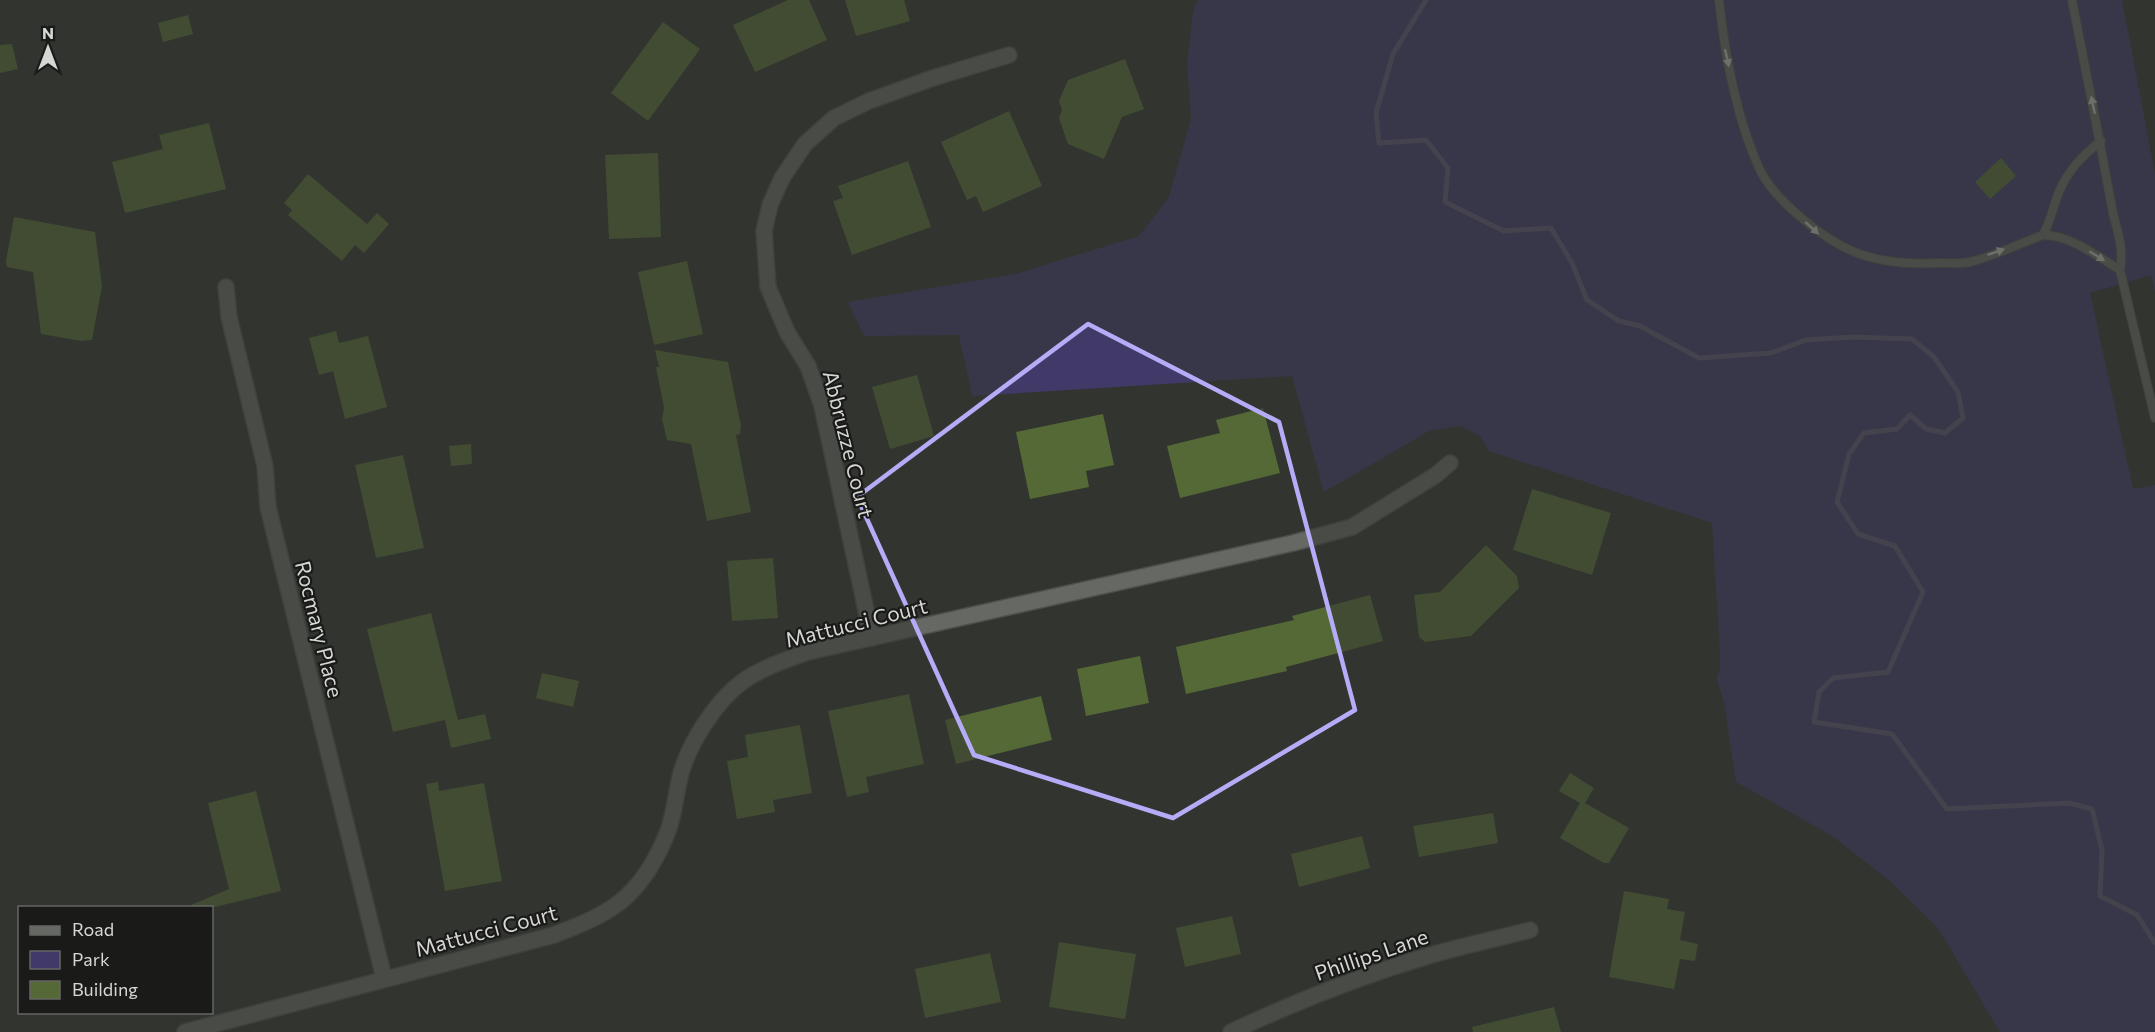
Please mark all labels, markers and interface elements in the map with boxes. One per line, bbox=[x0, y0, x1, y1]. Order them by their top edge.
north arrow bbox=[18, 18, 78, 78]
text: N bbox=[42, 23, 54, 42]
one-way arrow bbox=[1723, 49, 1732, 68]
one-way arrow bbox=[2088, 95, 2097, 114]
one-way arrow bbox=[1804, 221, 1819, 234]
one-way arrow bbox=[1987, 247, 2005, 257]
one-way arrow bbox=[2089, 250, 2105, 261]
street label: Abbruzze Court bbox=[819, 368, 879, 520]
street label: Rocmary Place bbox=[291, 558, 349, 700]
street label: Mattucci Court bbox=[782, 592, 930, 652]
street label: Mattucci Court bbox=[412, 899, 560, 961]
legend bbox=[18, 906, 213, 1014]
text: Road bbox=[72, 918, 114, 940]
street label: Phillips Lane bbox=[1311, 923, 1431, 985]
text: Park bbox=[72, 948, 110, 970]
text: Building bbox=[72, 978, 138, 1000]

